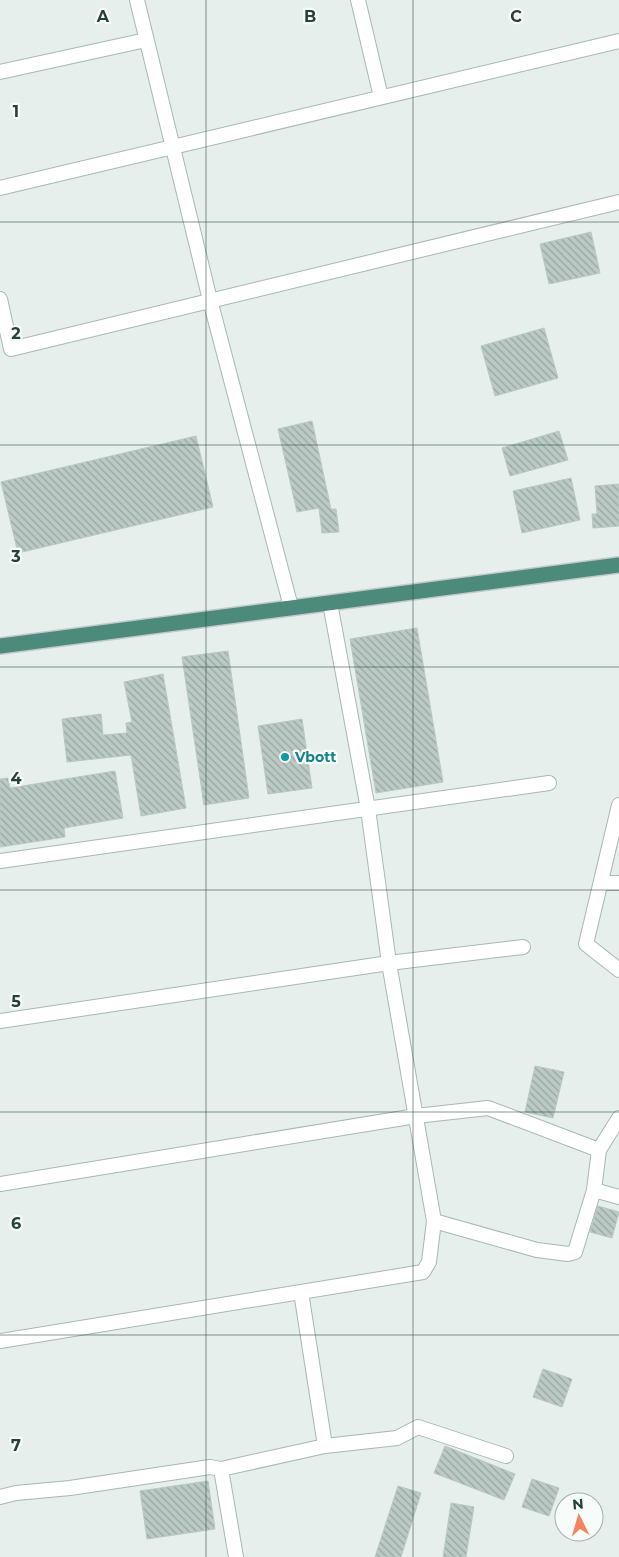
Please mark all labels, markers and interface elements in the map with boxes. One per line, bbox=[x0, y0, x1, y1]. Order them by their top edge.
text: A bbox=[96, 7, 110, 26]
text: B bbox=[304, 7, 316, 26]
text: C bbox=[510, 7, 522, 26]
text: 1 bbox=[13, 102, 19, 121]
text: 2 bbox=[11, 324, 21, 343]
text: 3 bbox=[10, 547, 21, 566]
place label: Vbott bbox=[294, 748, 336, 766]
marker: Vbott bbox=[279, 751, 291, 763]
text: 4 bbox=[10, 769, 22, 788]
text: 5 bbox=[11, 992, 21, 1011]
text: 6 bbox=[11, 1214, 21, 1233]
text: 7 bbox=[11, 1436, 21, 1455]
north arrow bbox=[554, 1492, 604, 1542]
text: N bbox=[571, 1495, 584, 1514]

